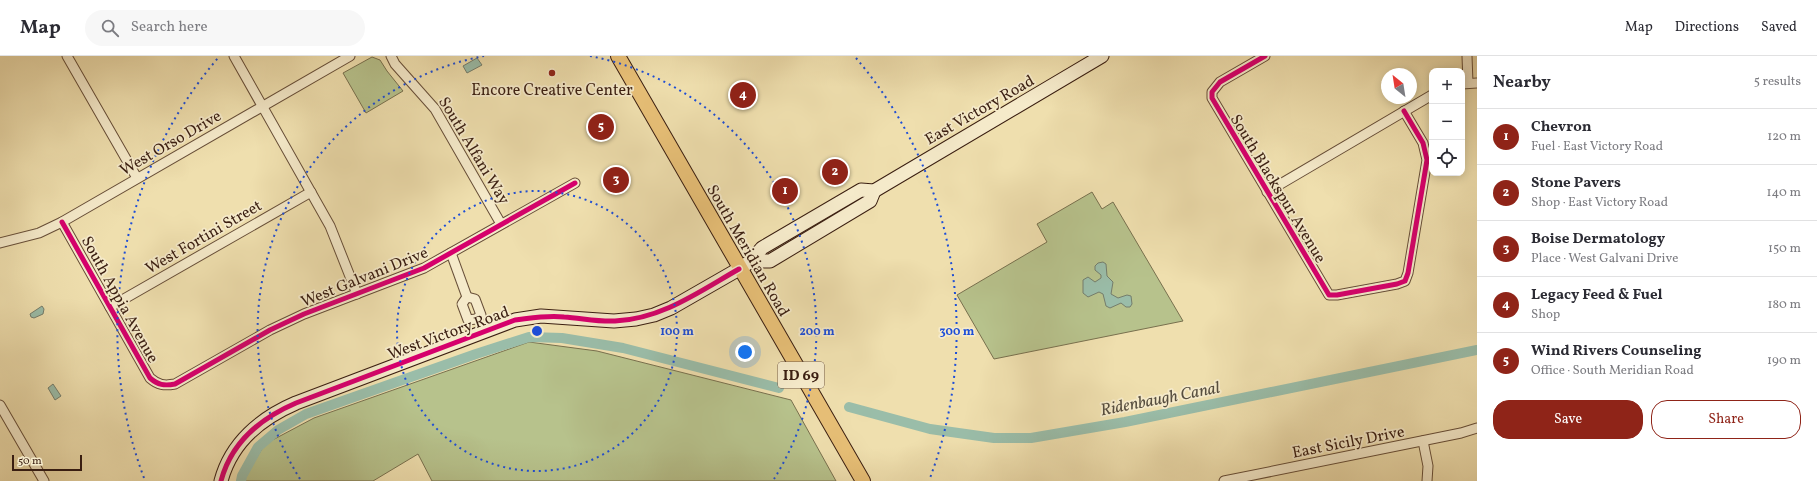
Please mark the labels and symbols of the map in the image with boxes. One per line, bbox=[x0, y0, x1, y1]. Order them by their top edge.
marker: Encore Creative Center bbox=[547, 68, 557, 78]
north arrow bbox=[1381, 68, 1417, 104]
street label: East Victory Road bbox=[921, 70, 1039, 151]
place label: Encore Creative Center bbox=[471, 80, 633, 102]
pin: 4 bbox=[730, 80, 756, 110]
street label: South Alfani Way bbox=[432, 93, 514, 209]
street label: West Orso Drive bbox=[116, 106, 226, 182]
street label: South Blackspur Avenue bbox=[1224, 110, 1331, 268]
pin: 5 bbox=[588, 112, 614, 142]
pin: 2 bbox=[822, 157, 848, 187]
pin: 3 bbox=[603, 165, 629, 195]
pin: 1 bbox=[772, 176, 798, 206]
street label: South Meridian Road bbox=[700, 181, 794, 321]
street label: West Fortini Street bbox=[142, 195, 267, 280]
street label: South Appia Avenue bbox=[75, 233, 163, 367]
street label: West Galvani Drive bbox=[298, 242, 432, 313]
street label: West Victory Road bbox=[385, 302, 513, 366]
centre of rings bbox=[530, 324, 544, 338]
text: 100 m bbox=[660, 324, 694, 340]
text: 200 m bbox=[799, 324, 835, 340]
text: 300 m bbox=[940, 324, 975, 340]
your location bbox=[735, 342, 755, 362]
road number: ID 69 bbox=[778, 362, 824, 388]
water label: Ridenbaugh Canal bbox=[1099, 377, 1222, 422]
street label: East Sicily Drive bbox=[1290, 421, 1406, 465]
scale bar bbox=[12, 453, 82, 472]

